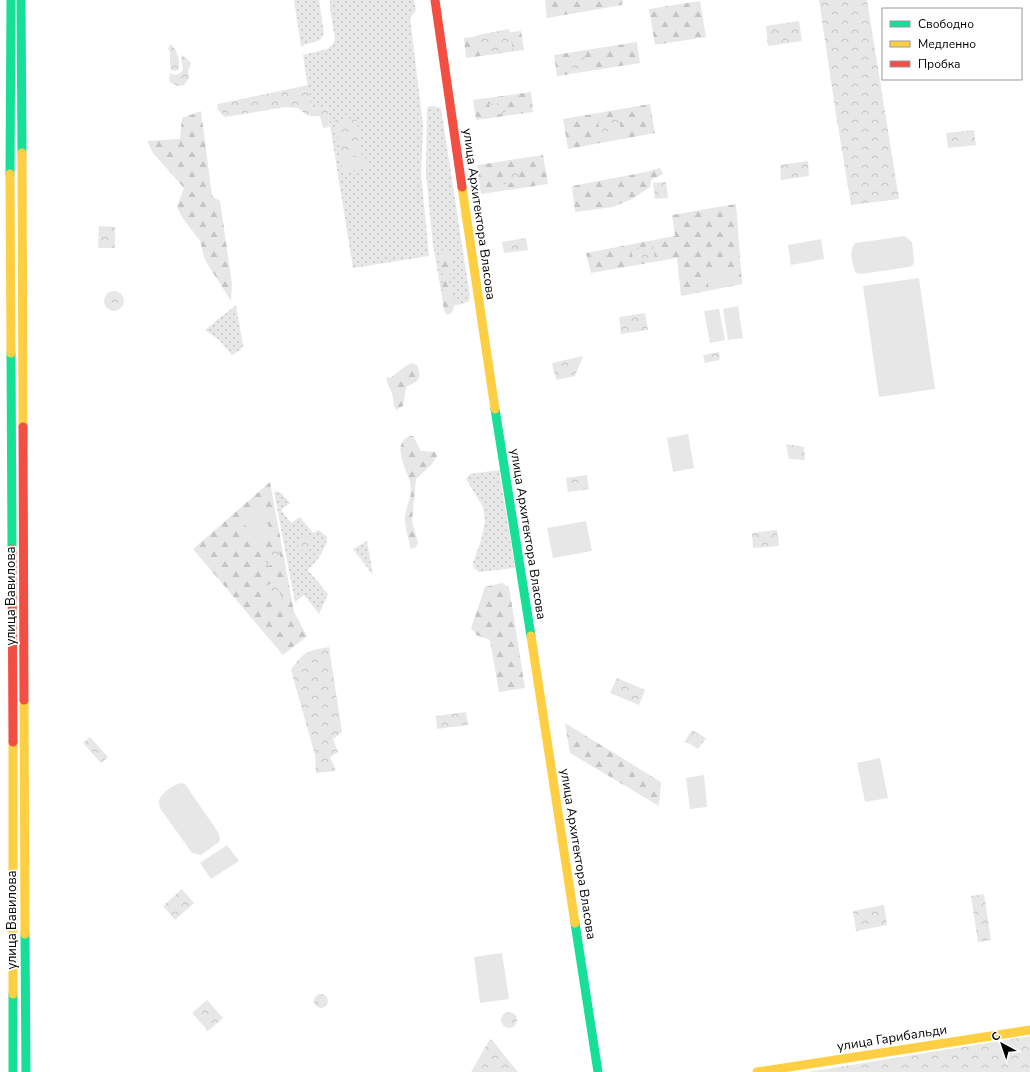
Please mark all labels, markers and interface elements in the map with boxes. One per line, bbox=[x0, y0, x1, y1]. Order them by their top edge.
legend bbox=[882, 8, 1022, 80]
text: Свободно bbox=[918, 16, 974, 32]
text: Медленно bbox=[918, 36, 976, 52]
text: Пробка bbox=[918, 56, 961, 72]
street label: улица Архитектора Власова bbox=[458, 127, 500, 301]
street label: улица Архитектора Власова bbox=[506, 447, 550, 621]
street label: улица Вавилова bbox=[2, 546, 20, 646]
street label: улица Архитектора Власова bbox=[556, 767, 600, 941]
street label: улица Вавилова bbox=[3, 870, 21, 970]
street label: улица Гарибальди bbox=[836, 1020, 948, 1056]
north arrow bbox=[982, 1024, 1022, 1064]
text: С bbox=[988, 1028, 1004, 1045]

